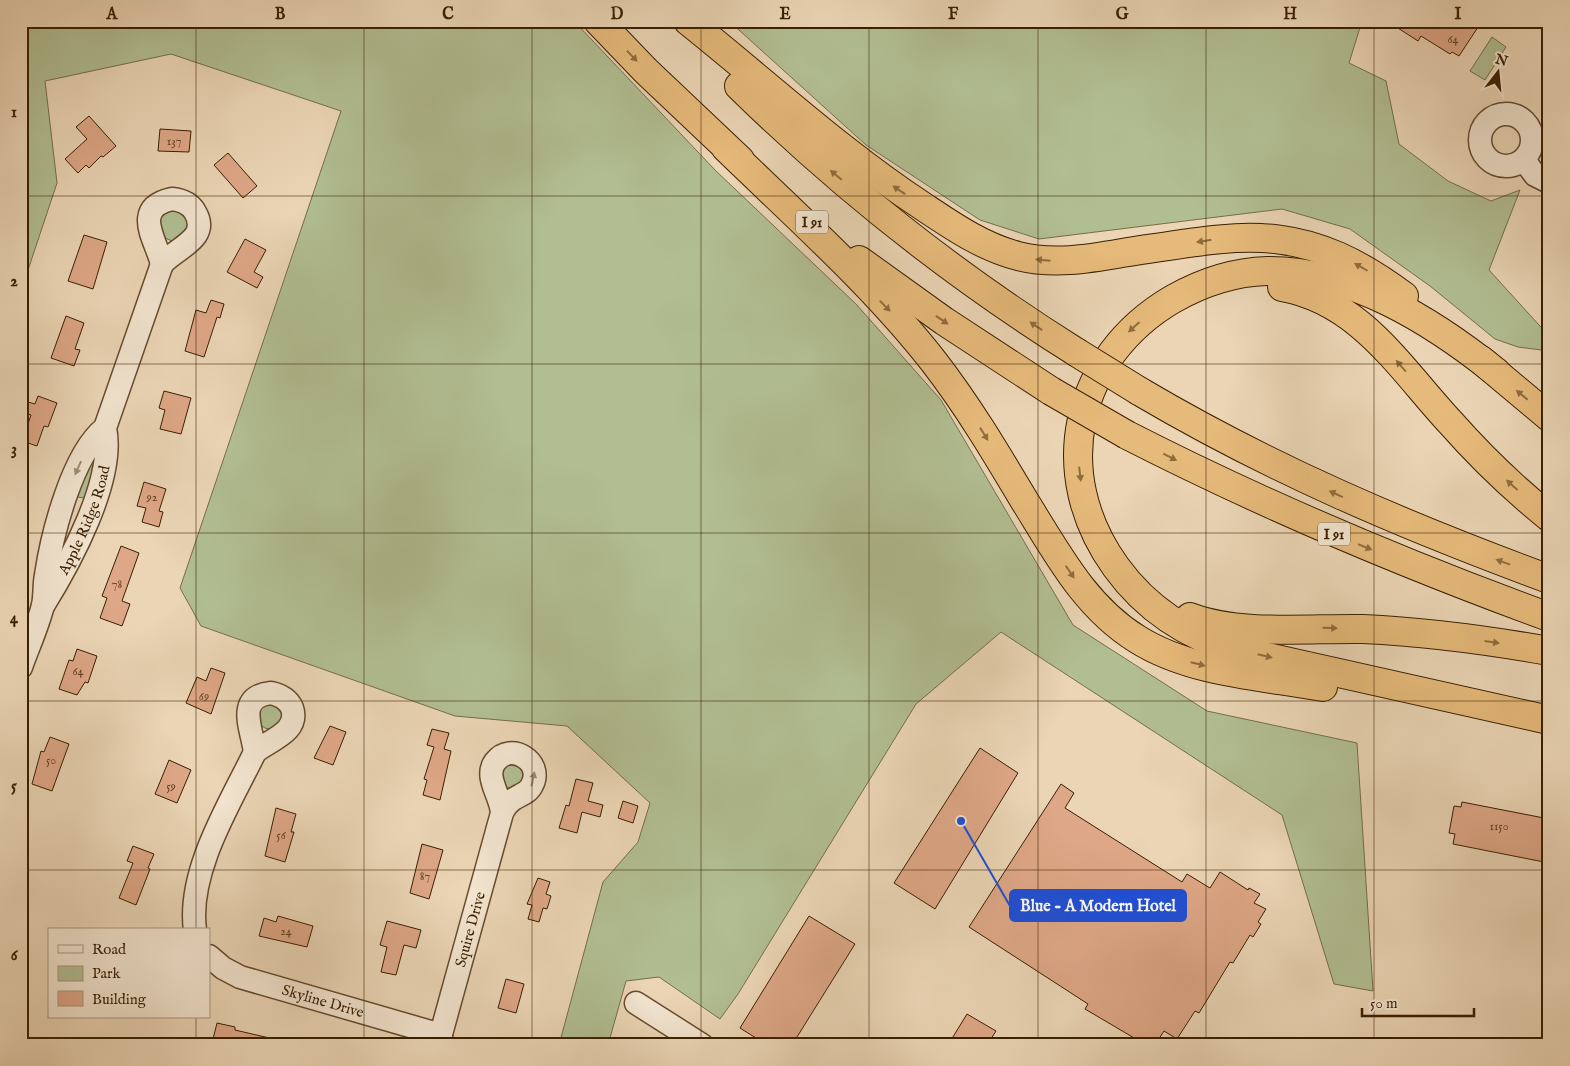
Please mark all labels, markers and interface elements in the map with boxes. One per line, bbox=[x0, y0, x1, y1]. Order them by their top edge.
text: A bbox=[106, 5, 119, 25]
text: B bbox=[275, 5, 286, 25]
text: C bbox=[442, 5, 454, 25]
text: D bbox=[611, 5, 624, 25]
text: E bbox=[779, 5, 791, 25]
text: F bbox=[948, 5, 959, 25]
text: G bbox=[1116, 5, 1129, 25]
text: H bbox=[1283, 5, 1297, 25]
text: I bbox=[1455, 5, 1462, 25]
house number: 64 bbox=[1448, 32, 1459, 47]
north arrow bbox=[1472, 48, 1522, 98]
one-way arrow bbox=[626, 50, 638, 62]
text: N bbox=[1492, 50, 1510, 71]
text: 1 bbox=[11, 103, 17, 123]
house number: 137 bbox=[167, 134, 181, 149]
one-way arrow bbox=[831, 169, 843, 181]
one-way arrow bbox=[892, 185, 905, 195]
road number: I 91 bbox=[796, 210, 828, 233]
one-way arrow bbox=[1196, 237, 1212, 245]
one-way arrow bbox=[1035, 256, 1051, 264]
one-way arrow bbox=[1353, 263, 1368, 271]
text: 2 bbox=[10, 272, 18, 292]
one-way arrow bbox=[879, 299, 891, 311]
one-way arrow bbox=[936, 315, 949, 325]
one-way arrow bbox=[1029, 321, 1042, 331]
one-way arrow bbox=[1128, 322, 1141, 333]
one-way arrow bbox=[1395, 361, 1407, 373]
one-way arrow bbox=[1516, 389, 1529, 400]
one-way arrow bbox=[980, 427, 989, 440]
text: 3 bbox=[11, 440, 17, 460]
one-way arrow bbox=[1163, 453, 1178, 461]
one-way arrow bbox=[73, 461, 81, 475]
street label: Apple Ridge Road bbox=[54, 463, 115, 579]
one-way arrow bbox=[1076, 466, 1084, 482]
one-way arrow bbox=[1506, 479, 1518, 491]
house number: 92 bbox=[146, 490, 158, 505]
one-way arrow bbox=[1329, 490, 1343, 498]
road number: I 91 bbox=[1318, 522, 1350, 546]
one-way arrow bbox=[1358, 544, 1373, 551]
one-way arrow bbox=[1495, 558, 1510, 566]
one-way arrow bbox=[1065, 565, 1074, 579]
house number: 78 bbox=[112, 577, 122, 592]
text: 4 bbox=[10, 609, 19, 629]
one-way arrow bbox=[1323, 625, 1339, 633]
one-way arrow bbox=[1485, 638, 1501, 646]
one-way arrow bbox=[1258, 652, 1273, 660]
one-way arrow bbox=[1191, 660, 1206, 668]
house number: 64 bbox=[73, 664, 84, 679]
house number: 69 bbox=[199, 689, 209, 704]
house number: 50 bbox=[46, 753, 56, 768]
one-way arrow bbox=[529, 771, 537, 787]
text: 5 bbox=[11, 777, 17, 797]
house number: 59 bbox=[166, 779, 176, 794]
house number: 1150 bbox=[1489, 819, 1509, 834]
house number: 56 bbox=[276, 828, 287, 843]
house number: 87 bbox=[420, 869, 430, 884]
street label: Squire Drive bbox=[451, 889, 490, 969]
callout: Blue - A Modern Hotel bbox=[1010, 890, 1186, 921]
text: Blue - A Modern Hotel bbox=[1020, 897, 1177, 917]
house number: 24 bbox=[280, 924, 292, 939]
legend bbox=[48, 928, 210, 1018]
text: Road bbox=[92, 940, 127, 959]
text: 6 bbox=[11, 946, 19, 966]
text: Park bbox=[92, 964, 122, 983]
street label: Skyline Drive bbox=[280, 981, 366, 1022]
scale bar bbox=[1362, 986, 1475, 1018]
text: Building bbox=[92, 990, 147, 1009]
text: 50 m bbox=[1370, 994, 1398, 1013]

